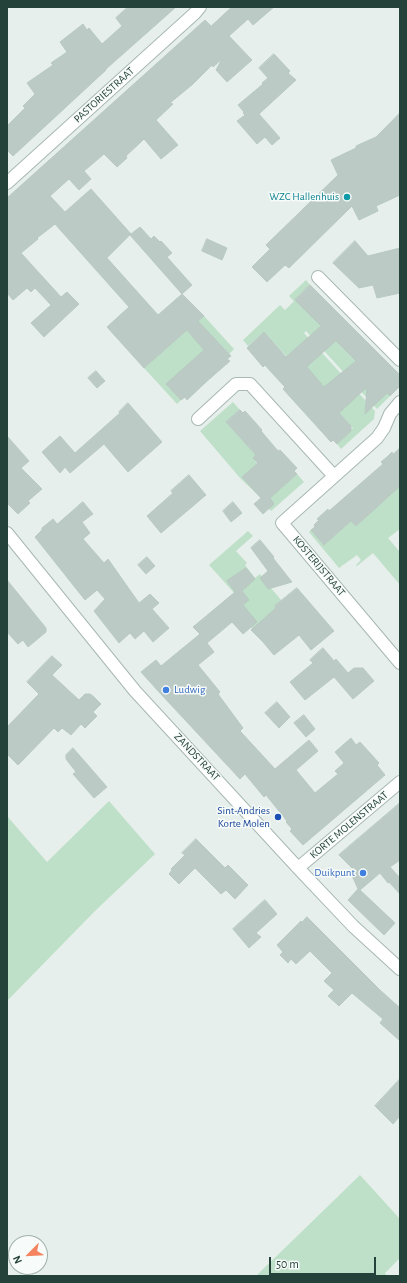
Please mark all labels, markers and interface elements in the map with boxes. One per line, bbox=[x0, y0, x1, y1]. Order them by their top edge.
street label: PASTORIESTRAAT bbox=[71, 64, 137, 126]
place label: WZC Hallenhuis bbox=[269, 190, 339, 204]
marker: WZC Hallenhuis bbox=[342, 192, 352, 202]
street label: KOSTERIJSTRAAT bbox=[290, 533, 348, 599]
place label: Ludwig bbox=[174, 683, 205, 697]
marker: Ludwig bbox=[161, 685, 171, 695]
street label: ZANDSTRAAT bbox=[171, 730, 223, 784]
street label: KORTE MOLENSTRAAT bbox=[307, 788, 391, 862]
place label: Sint-Andries Korte Molen bbox=[217, 804, 270, 830]
marker: Sint-Andries Korte Molen bbox=[273, 812, 283, 822]
place label: Duikpunt bbox=[314, 866, 355, 880]
marker: Duikpunt bbox=[358, 868, 368, 878]
north arrow bbox=[8, 1235, 48, 1275]
scale bar bbox=[271, 1249, 378, 1275]
text: N bbox=[11, 1254, 24, 1265]
text: 50 m bbox=[276, 1258, 299, 1270]

